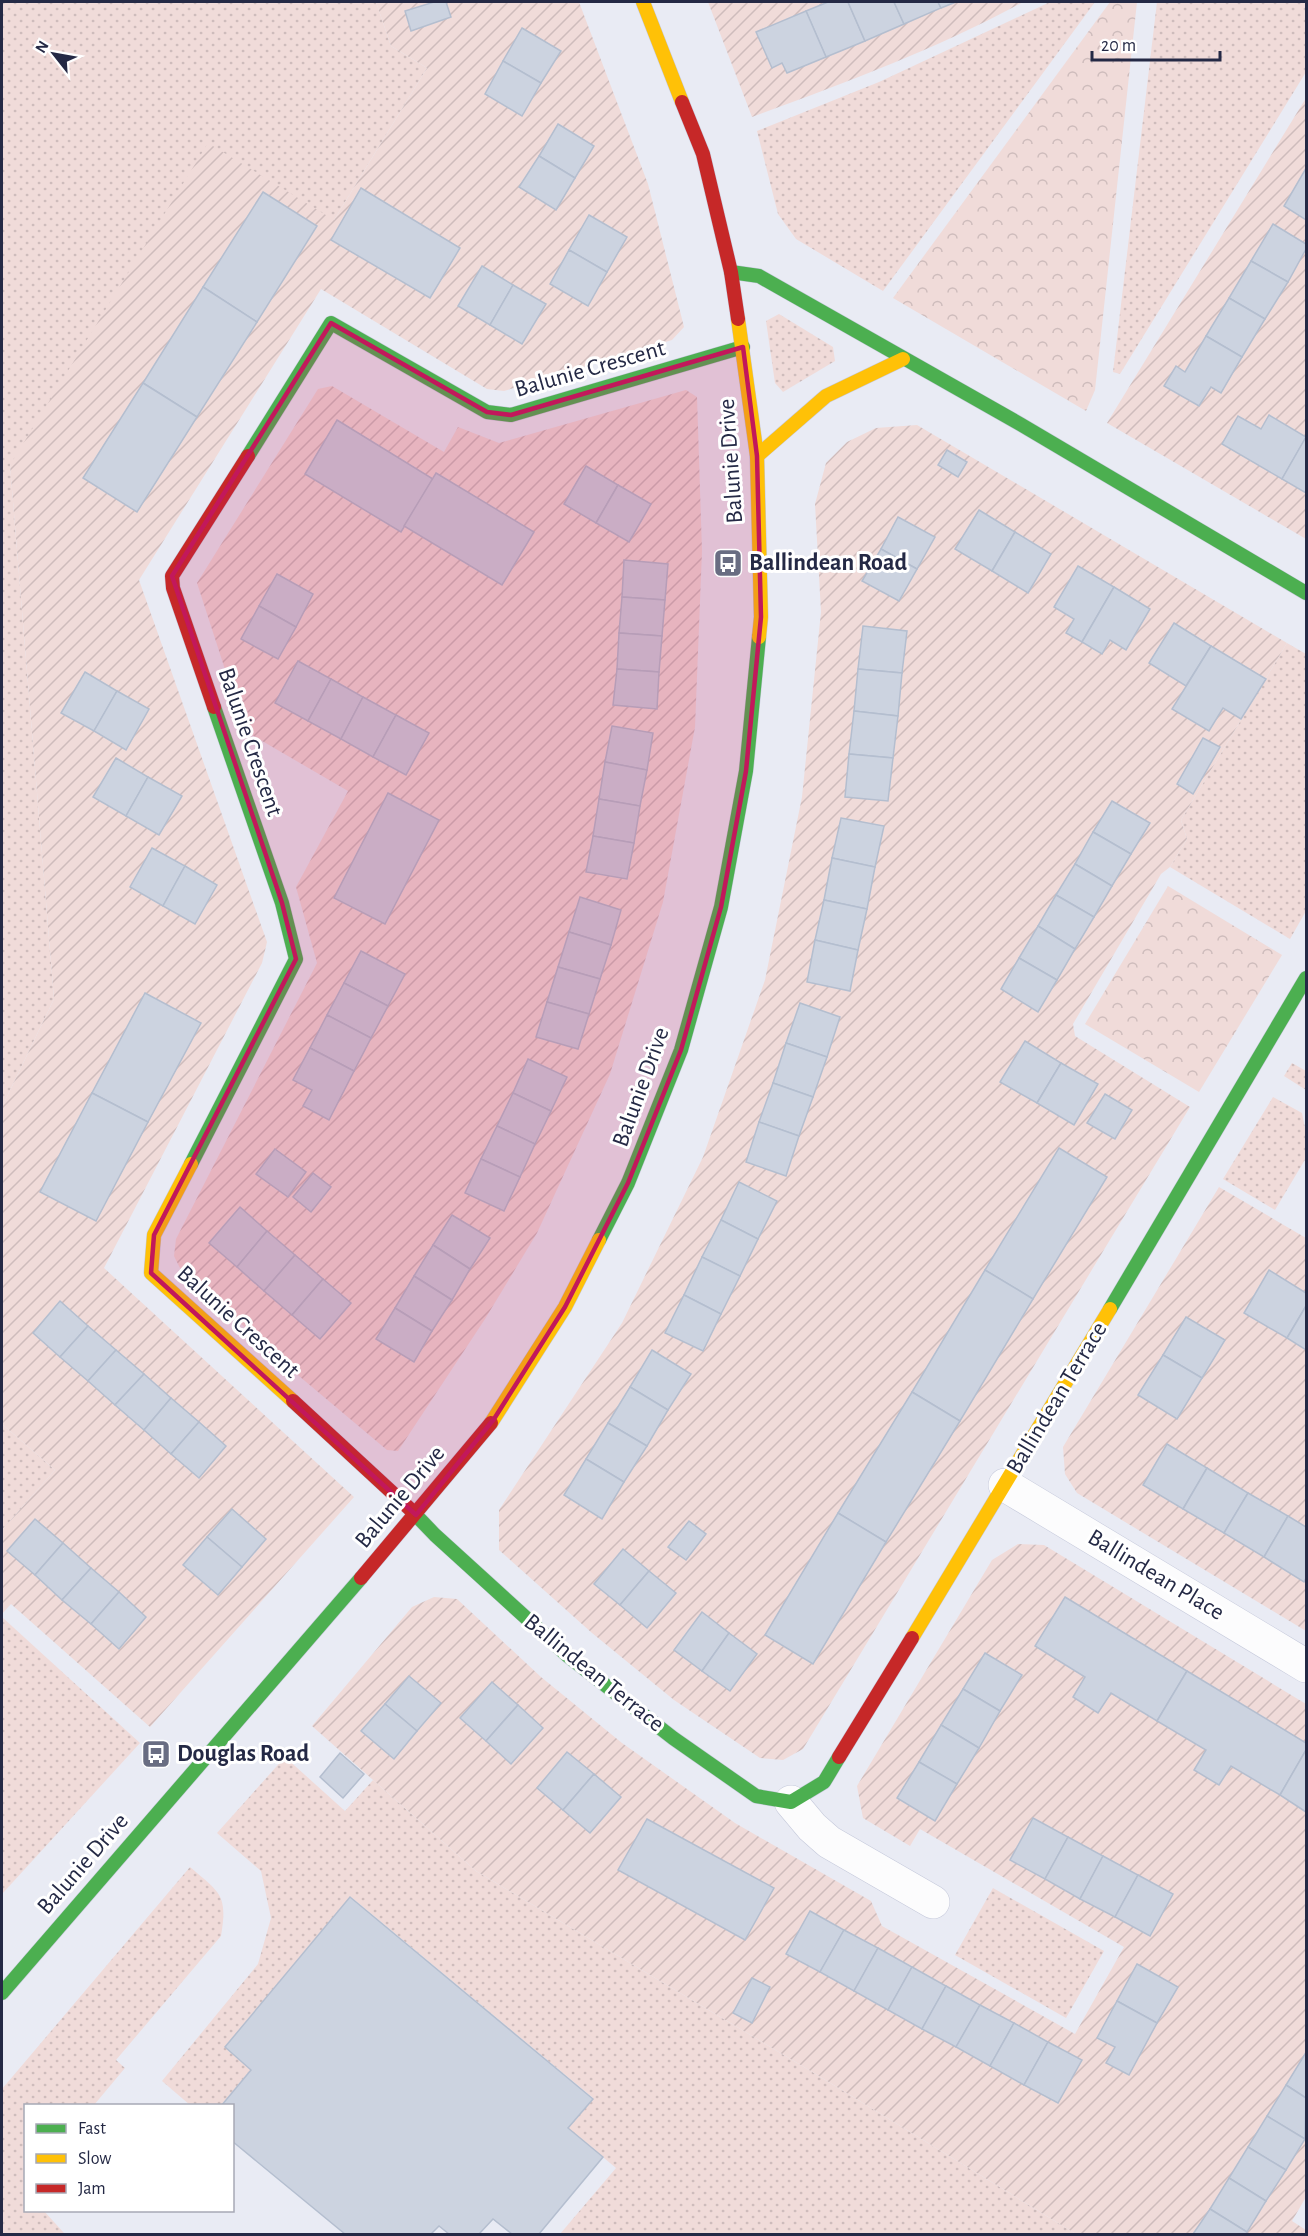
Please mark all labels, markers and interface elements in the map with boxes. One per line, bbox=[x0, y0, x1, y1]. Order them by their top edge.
north arrow bbox=[24, 24, 84, 84]
scale bar bbox=[1092, 24, 1220, 62]
text: 20 m bbox=[1101, 37, 1136, 55]
text: N bbox=[32, 38, 52, 56]
street label: Balunie Crescent bbox=[512, 336, 668, 402]
street label: Balunie Drive bbox=[715, 398, 747, 524]
bus stop icon: Ballindean Road bbox=[712, 547, 744, 579]
place label: Ballindean Road bbox=[749, 551, 907, 575]
street label: Balunie Crescent bbox=[213, 665, 287, 820]
street label: Balunie Drive bbox=[608, 1024, 674, 1150]
street label: Balunie Crescent bbox=[172, 1261, 304, 1383]
street label: Ballindean Terrace bbox=[1002, 1318, 1112, 1478]
street label: Balunie Drive bbox=[351, 1441, 449, 1553]
street label: Ballindean Place bbox=[1084, 1525, 1228, 1625]
street label: Ballindean Terrace bbox=[519, 1609, 669, 1737]
bus stop icon: Douglas Road bbox=[140, 1738, 172, 1770]
place label: Douglas Road bbox=[177, 1742, 309, 1766]
street label: Balunie Drive bbox=[33, 1809, 133, 1919]
legend bbox=[24, 2104, 234, 2212]
text: Fast bbox=[78, 2120, 106, 2138]
text: Slow bbox=[78, 2150, 111, 2168]
text: Jam bbox=[78, 2180, 106, 2198]

